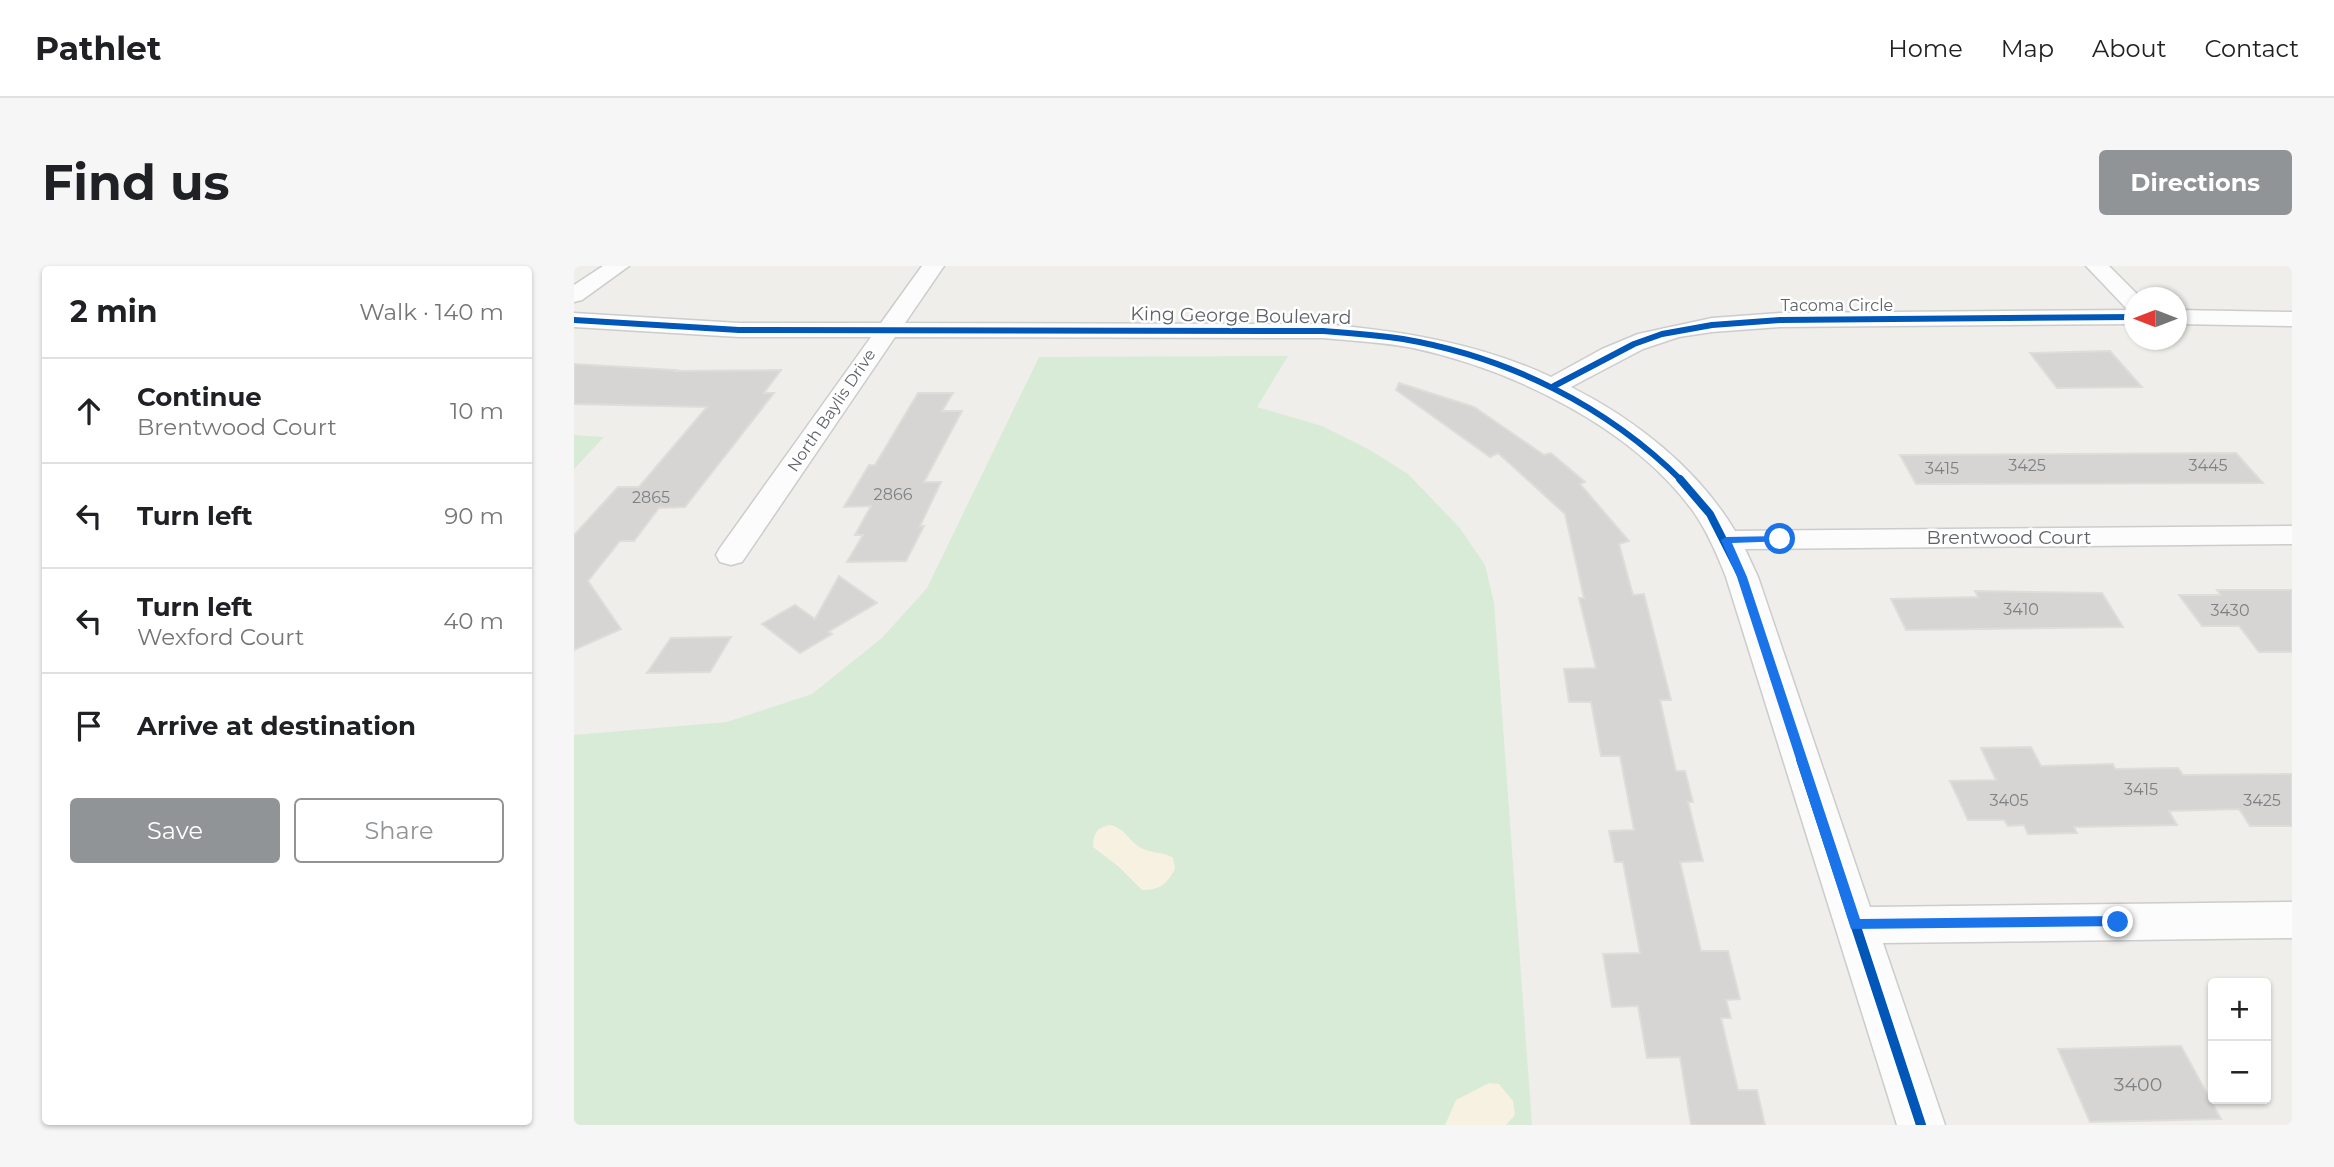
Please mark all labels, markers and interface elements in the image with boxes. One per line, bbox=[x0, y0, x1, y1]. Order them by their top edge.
text: Pathlet bbox=[35, 28, 161, 68]
text: Home bbox=[1888, 34, 1963, 63]
text: Map bbox=[2001, 34, 2054, 63]
text: About bbox=[2092, 34, 2166, 63]
text: Contact bbox=[2204, 34, 2299, 63]
button: Directions bbox=[2099, 150, 2292, 215]
text: Find us bbox=[42, 153, 230, 212]
north arrow bbox=[2124, 287, 2187, 350]
text: 2 min bbox=[70, 293, 157, 330]
street label: Tacoma Circle bbox=[1781, 296, 1893, 315]
text: Walk · 140 m bbox=[359, 298, 504, 326]
street label: King George Boulevard bbox=[1130, 302, 1352, 329]
street label: North Baylis Drive bbox=[783, 345, 879, 475]
text: Continue bbox=[137, 381, 262, 413]
icon: ahead bbox=[70, 392, 108, 430]
text: 10 m bbox=[450, 397, 504, 425]
text: Brentwood Court bbox=[137, 413, 337, 441]
house number: 3425 bbox=[2008, 456, 2046, 475]
house number: 3445 bbox=[2188, 456, 2228, 475]
house number: 3415 bbox=[1925, 459, 1959, 478]
house number: 2866 bbox=[874, 485, 913, 504]
house number: 2865 bbox=[632, 488, 670, 507]
icon: left bbox=[70, 497, 108, 535]
text: Turn left bbox=[137, 500, 253, 532]
text: 90 m bbox=[444, 502, 504, 530]
route start bbox=[1764, 523, 1795, 554]
street label: Brentwood Court bbox=[1927, 526, 2092, 549]
text: Turn left bbox=[137, 591, 253, 623]
house number: 3410 bbox=[2003, 600, 2039, 619]
house number: 3430 bbox=[2211, 601, 2249, 620]
icon: left bbox=[70, 602, 108, 640]
text: 40 m bbox=[443, 607, 504, 635]
text: Wexford Court bbox=[137, 623, 304, 651]
icon: arrive bbox=[70, 707, 108, 745]
text: Arrive at destination bbox=[137, 710, 416, 742]
house number: 3415 bbox=[2124, 780, 2158, 799]
house number: 3405 bbox=[1989, 791, 2029, 810]
house number: 3425 bbox=[2243, 791, 2281, 810]
button: Save bbox=[70, 798, 280, 863]
button: Share bbox=[294, 798, 504, 863]
route end bbox=[2102, 906, 2133, 937]
map controls bbox=[2208, 978, 2271, 1104]
button: + bbox=[2208, 978, 2271, 1041]
button: − bbox=[2208, 1041, 2271, 1104]
house number: 3400 bbox=[2114, 1073, 2162, 1096]

